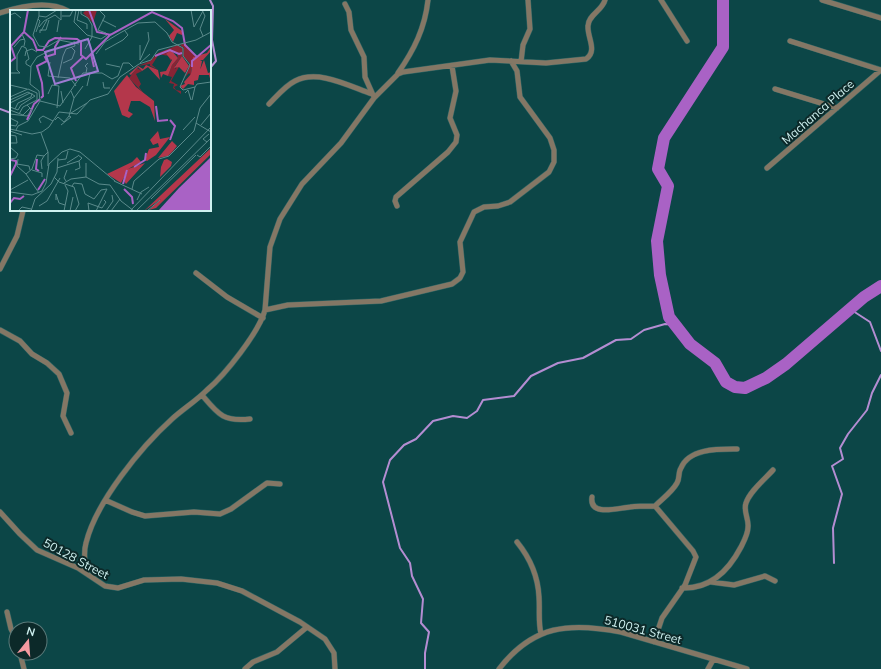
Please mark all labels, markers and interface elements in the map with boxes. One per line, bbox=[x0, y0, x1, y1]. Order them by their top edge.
inset map bbox=[10, 10, 211, 211]
street label: Machanca Place bbox=[778, 76, 857, 147]
street label: 50128 Street bbox=[41, 535, 112, 582]
street label: 510031 Street bbox=[603, 612, 683, 647]
north arrow bbox=[8, 621, 48, 661]
text: N bbox=[25, 624, 37, 639]

